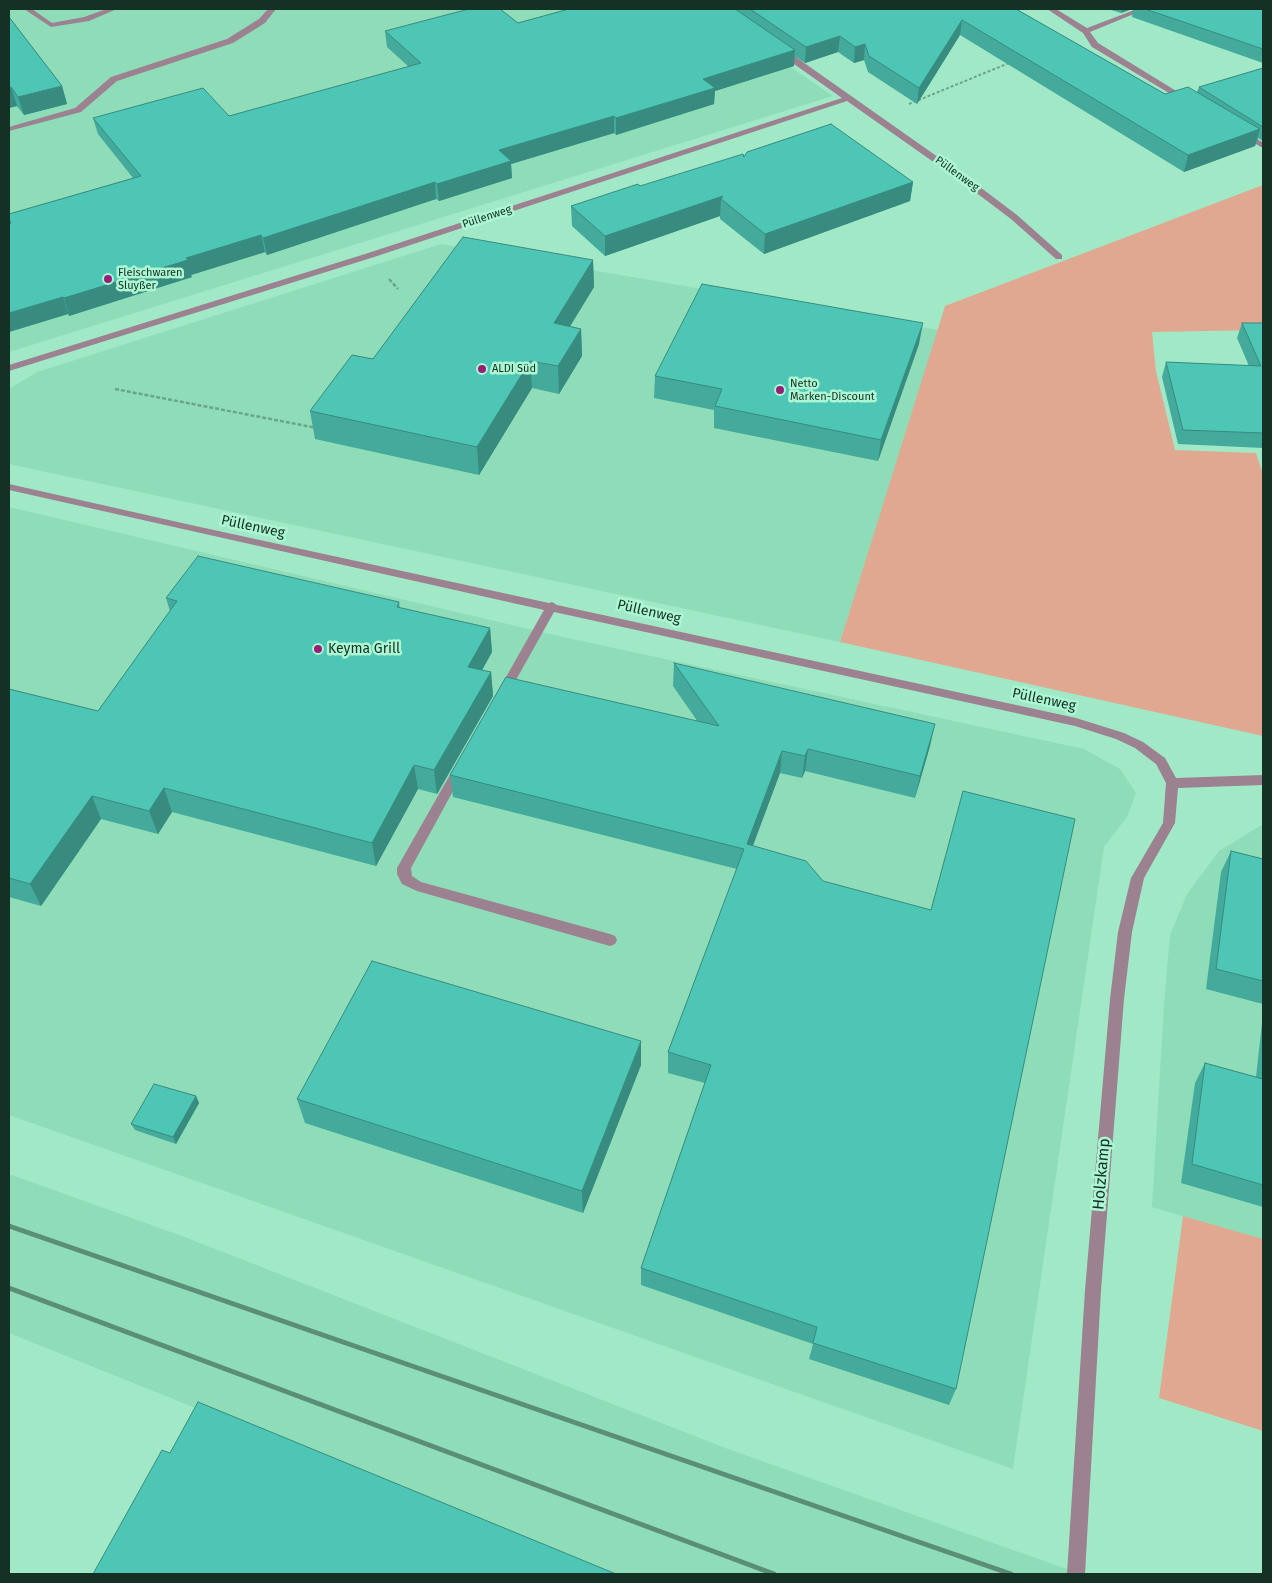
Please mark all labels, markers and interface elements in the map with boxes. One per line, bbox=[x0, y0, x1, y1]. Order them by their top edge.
street label: Püllenweg bbox=[933, 154, 981, 194]
street label: Püllenweg bbox=[461, 203, 513, 231]
place label: Fleischwaren Sluyßer bbox=[118, 266, 182, 292]
marker: Fleischwaren Sluyßer bbox=[102, 273, 114, 285]
place label: ALDI Süd bbox=[492, 362, 536, 376]
marker: ALDI Süd bbox=[476, 363, 488, 375]
place label: Netto Marken-Discount bbox=[790, 377, 875, 403]
marker: Netto Marken-Discount bbox=[774, 384, 786, 396]
street label: Püllenweg bbox=[220, 512, 286, 542]
street label: Püllenweg bbox=[616, 597, 682, 627]
place label: Keyma Grill bbox=[328, 641, 400, 657]
marker: Keyma Grill bbox=[312, 643, 324, 655]
street label: Püllenweg bbox=[1011, 685, 1077, 715]
street label: Holzkamp bbox=[1089, 1137, 1115, 1211]

